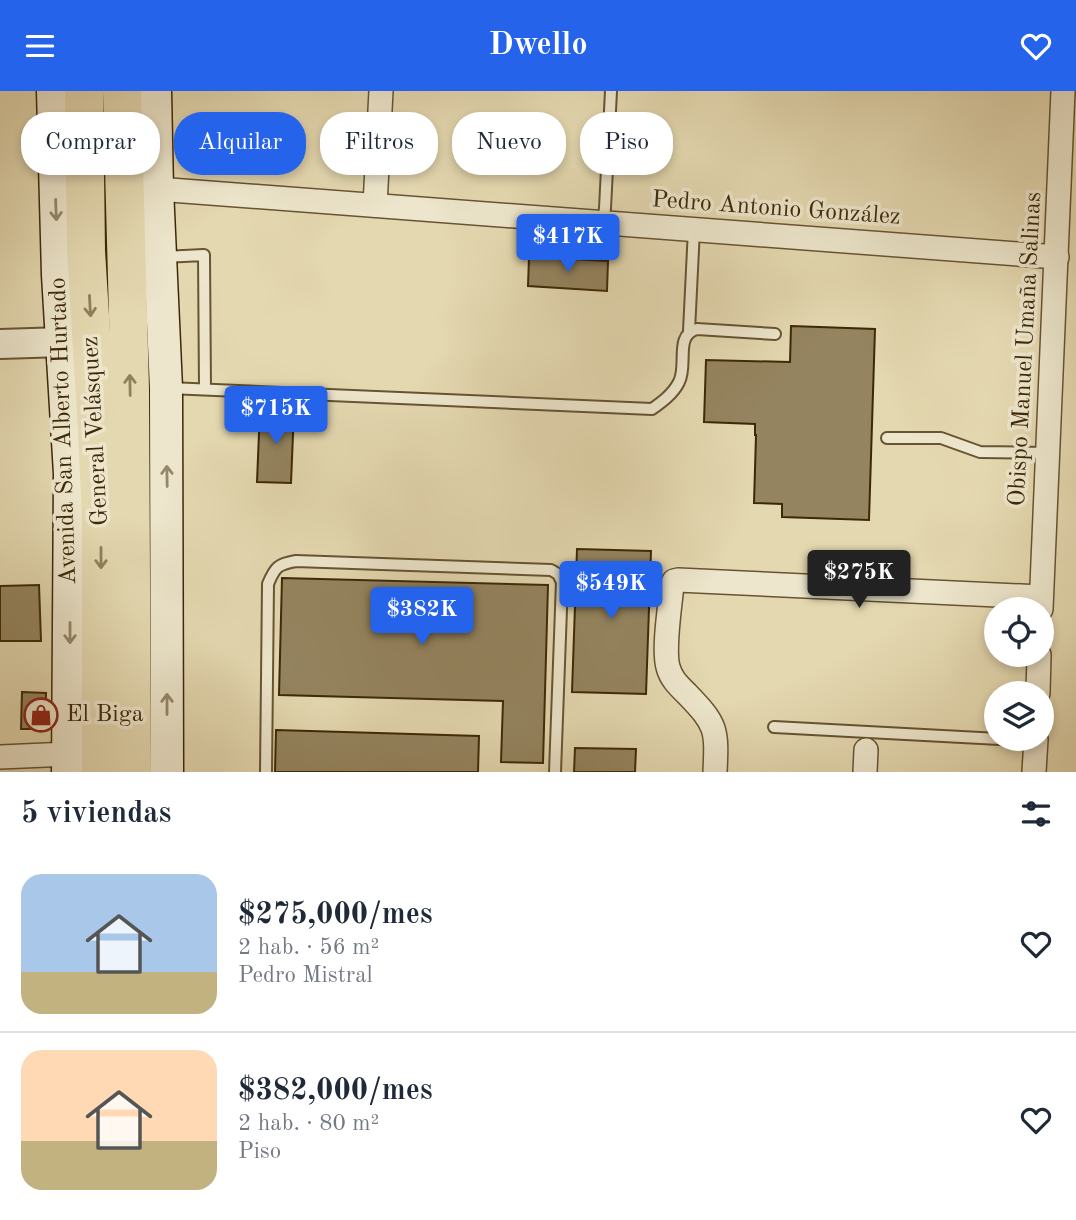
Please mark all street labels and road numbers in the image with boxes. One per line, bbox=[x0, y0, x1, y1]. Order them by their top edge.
street label: Pedro Antonio González bbox=[651, 188, 901, 230]
street label: Obispo Manuel Umaña Salinas bbox=[1006, 191, 1046, 507]
street label: Avenida San Alberto Hurtado bbox=[47, 277, 81, 585]
street label: General Velásquez bbox=[79, 336, 113, 526]

